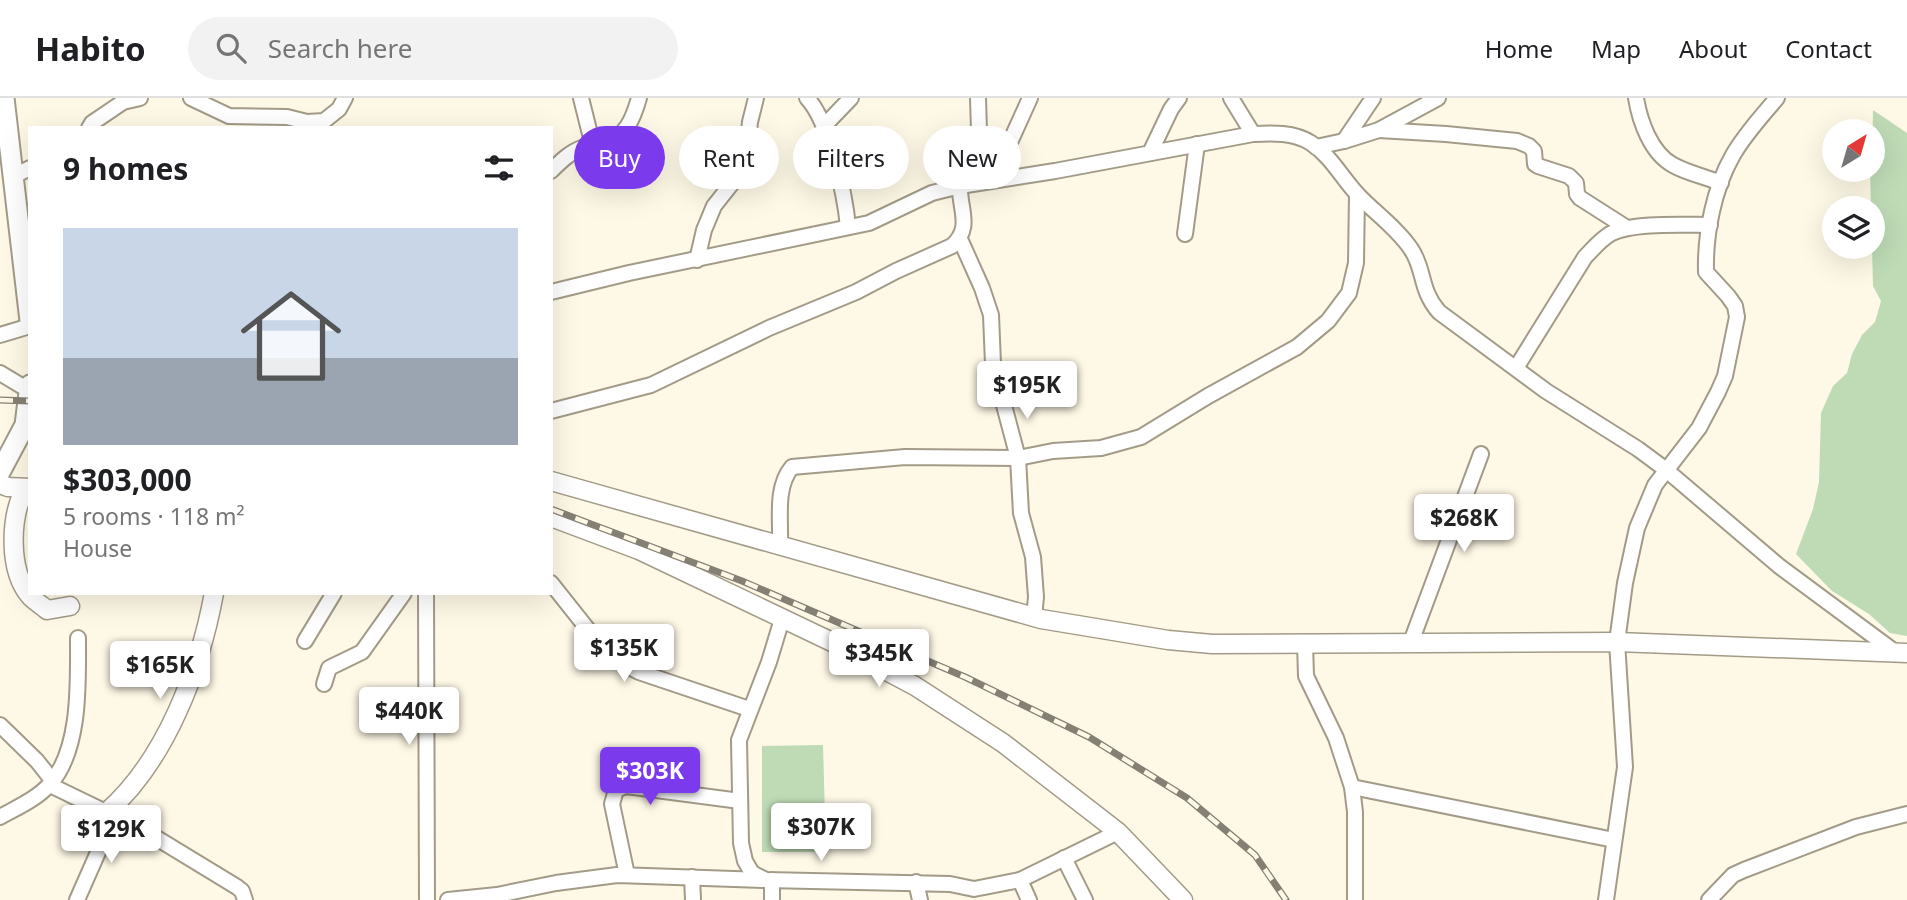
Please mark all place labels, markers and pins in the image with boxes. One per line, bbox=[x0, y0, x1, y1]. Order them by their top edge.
pin: $195K bbox=[978, 362, 1076, 421]
pin: $268K bbox=[1415, 494, 1513, 554]
pin: $135K bbox=[575, 624, 673, 684]
pin: $345K bbox=[830, 630, 928, 689]
pin: $165K bbox=[111, 642, 209, 701]
pin: $440K bbox=[360, 688, 458, 747]
pin: $303K bbox=[601, 748, 699, 807]
pin: $307K bbox=[772, 804, 870, 863]
pin: $129K bbox=[62, 806, 160, 865]

